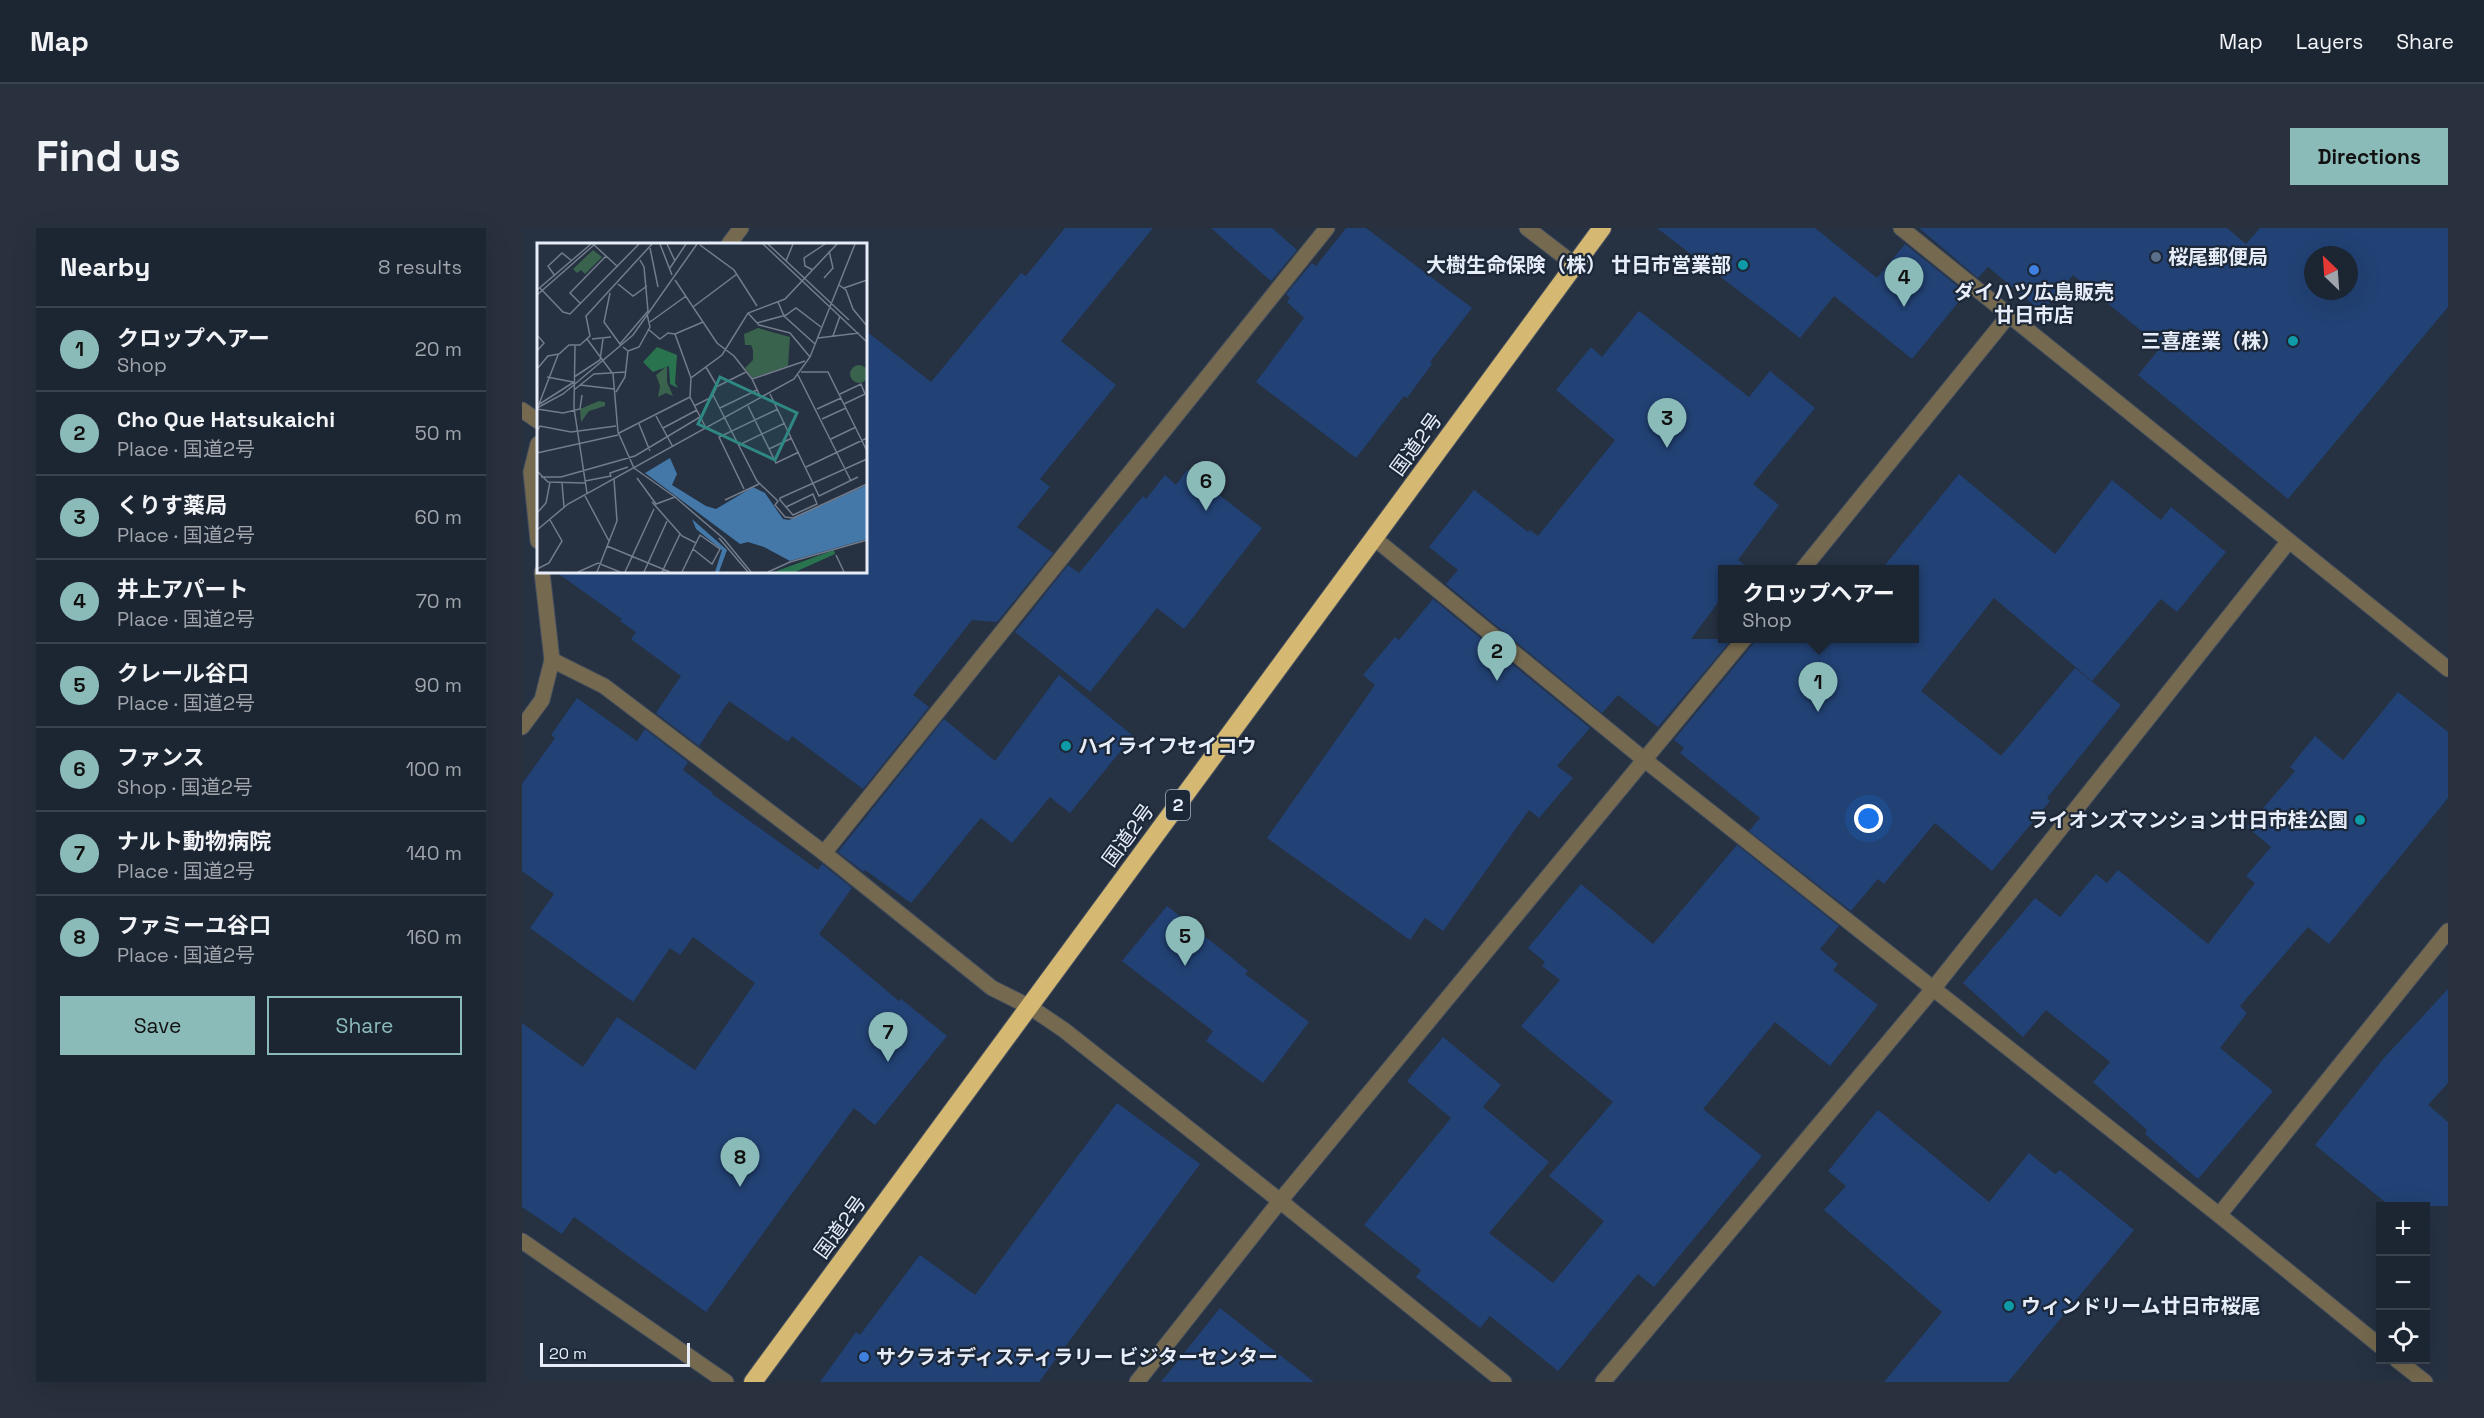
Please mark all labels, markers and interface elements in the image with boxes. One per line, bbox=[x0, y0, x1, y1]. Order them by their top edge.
text: Map bbox=[30, 23, 89, 59]
text: Map bbox=[2219, 28, 2263, 55]
text: Layers bbox=[2296, 28, 2363, 55]
text: Share bbox=[2396, 28, 2454, 55]
button: Directions bbox=[2290, 128, 2448, 185]
text: Find us bbox=[36, 130, 181, 183]
inset map bbox=[537, 243, 867, 573]
place label: 桜尾郵便局 bbox=[2168, 244, 2268, 270]
north arrow bbox=[2304, 246, 2358, 300]
text: Nearby bbox=[60, 250, 150, 284]
marker: 桜尾郵便局 bbox=[2149, 250, 2163, 264]
place label: 大樹生命保険（株） 廿日市営業部 bbox=[1426, 252, 1731, 278]
text: 8 results bbox=[378, 254, 462, 280]
pin: 4 bbox=[1884, 257, 1924, 307]
marker: 大樹生命保険（株） 廿日市営業部 bbox=[1736, 258, 1750, 272]
marker: ダイハツ広島販売 廿日市店 bbox=[2027, 263, 2041, 277]
place label: ダイハツ広島販売 廿日市店 bbox=[1954, 279, 2114, 328]
text: クロップヘアー bbox=[117, 324, 270, 352]
place label: 三喜産業（株） bbox=[2141, 328, 2281, 354]
marker: 三喜産業（株） bbox=[2286, 334, 2300, 348]
text: 1 bbox=[75, 336, 84, 362]
text: 20 m bbox=[415, 336, 462, 362]
text: Shop bbox=[117, 352, 167, 378]
pin: 3 bbox=[1648, 398, 1686, 448]
text: Cho Que Hatsukaichi bbox=[117, 405, 335, 433]
street label: 国道2号 bbox=[1384, 407, 1448, 481]
text: 2 bbox=[74, 420, 85, 446]
text: 50 m bbox=[415, 420, 462, 446]
text: Place · 国道2号 bbox=[117, 436, 255, 462]
pin: 6 bbox=[1186, 462, 1226, 511]
text: くりす薬局 bbox=[117, 491, 227, 519]
text: 3 bbox=[73, 504, 86, 530]
text: 60 m bbox=[415, 504, 462, 530]
text: Place · 国道2号 bbox=[117, 522, 255, 548]
popup bbox=[1718, 565, 1919, 643]
text: 井上アパート bbox=[117, 575, 249, 603]
text: クロップヘアー bbox=[1742, 579, 1895, 607]
text: 4 bbox=[73, 588, 86, 614]
text: 70 m bbox=[416, 588, 462, 614]
text: Place · 国道2号 bbox=[117, 606, 255, 632]
text: Shop bbox=[1742, 607, 1792, 633]
pin: 2 bbox=[1478, 632, 1516, 681]
text: クレール谷口 bbox=[117, 659, 249, 687]
pin: 1 bbox=[1798, 662, 1838, 712]
text: 5 bbox=[74, 672, 86, 698]
text: 90 m bbox=[415, 672, 462, 698]
text: Place · 国道2号 bbox=[117, 690, 255, 716]
place label: ハイライフセイコウ bbox=[1078, 733, 1257, 759]
marker: ハイライフセイコウ bbox=[1059, 739, 1073, 753]
text: ファンス bbox=[117, 743, 205, 771]
text: 6 bbox=[73, 756, 86, 782]
text: 100 m bbox=[406, 756, 462, 782]
text: Shop · 国道2号 bbox=[117, 774, 253, 800]
road number: 2 bbox=[1166, 790, 1190, 820]
street label: 国道2号 bbox=[1096, 798, 1160, 872]
your location bbox=[1854, 804, 1883, 833]
place label: ライオンズマンション廿日市桂公園 bbox=[2028, 807, 2348, 833]
marker: ライオンズマンション廿日市桂公園 bbox=[2353, 813, 2367, 827]
text: ナルト動物病院 bbox=[117, 827, 271, 855]
text: 7 bbox=[74, 840, 85, 866]
text: 140 m bbox=[406, 840, 462, 866]
text: Place · 国道2号 bbox=[117, 858, 255, 884]
text: ファミーユ谷口 bbox=[117, 911, 271, 939]
pin: 5 bbox=[1166, 916, 1204, 966]
text: 8 bbox=[74, 924, 86, 950]
text: 160 m bbox=[406, 924, 462, 950]
text: Place · 国道2号 bbox=[117, 942, 255, 968]
button: Save bbox=[60, 996, 255, 1055]
button: Share bbox=[267, 996, 462, 1055]
pin: 7 bbox=[868, 1012, 908, 1062]
pin: 8 bbox=[720, 1138, 760, 1187]
street label: 国道2号 bbox=[808, 1190, 872, 1264]
map controls bbox=[2376, 1202, 2430, 1364]
button: + bbox=[2376, 1202, 2430, 1256]
button: − bbox=[2376, 1256, 2430, 1310]
place label: ウィンドリーム廿日市桜尾 bbox=[2021, 1293, 2260, 1319]
marker: ウィンドリーム廿日市桜尾 bbox=[2002, 1299, 2016, 1313]
button: locate bbox=[2376, 1310, 2430, 1364]
scale bar bbox=[540, 1340, 690, 1368]
text: 20 m bbox=[549, 1343, 587, 1364]
place label: サクラオディスティラリー ビジターセンター bbox=[876, 1344, 1278, 1370]
marker: サクラオディスティラリー ビジターセンター bbox=[857, 1350, 871, 1364]

